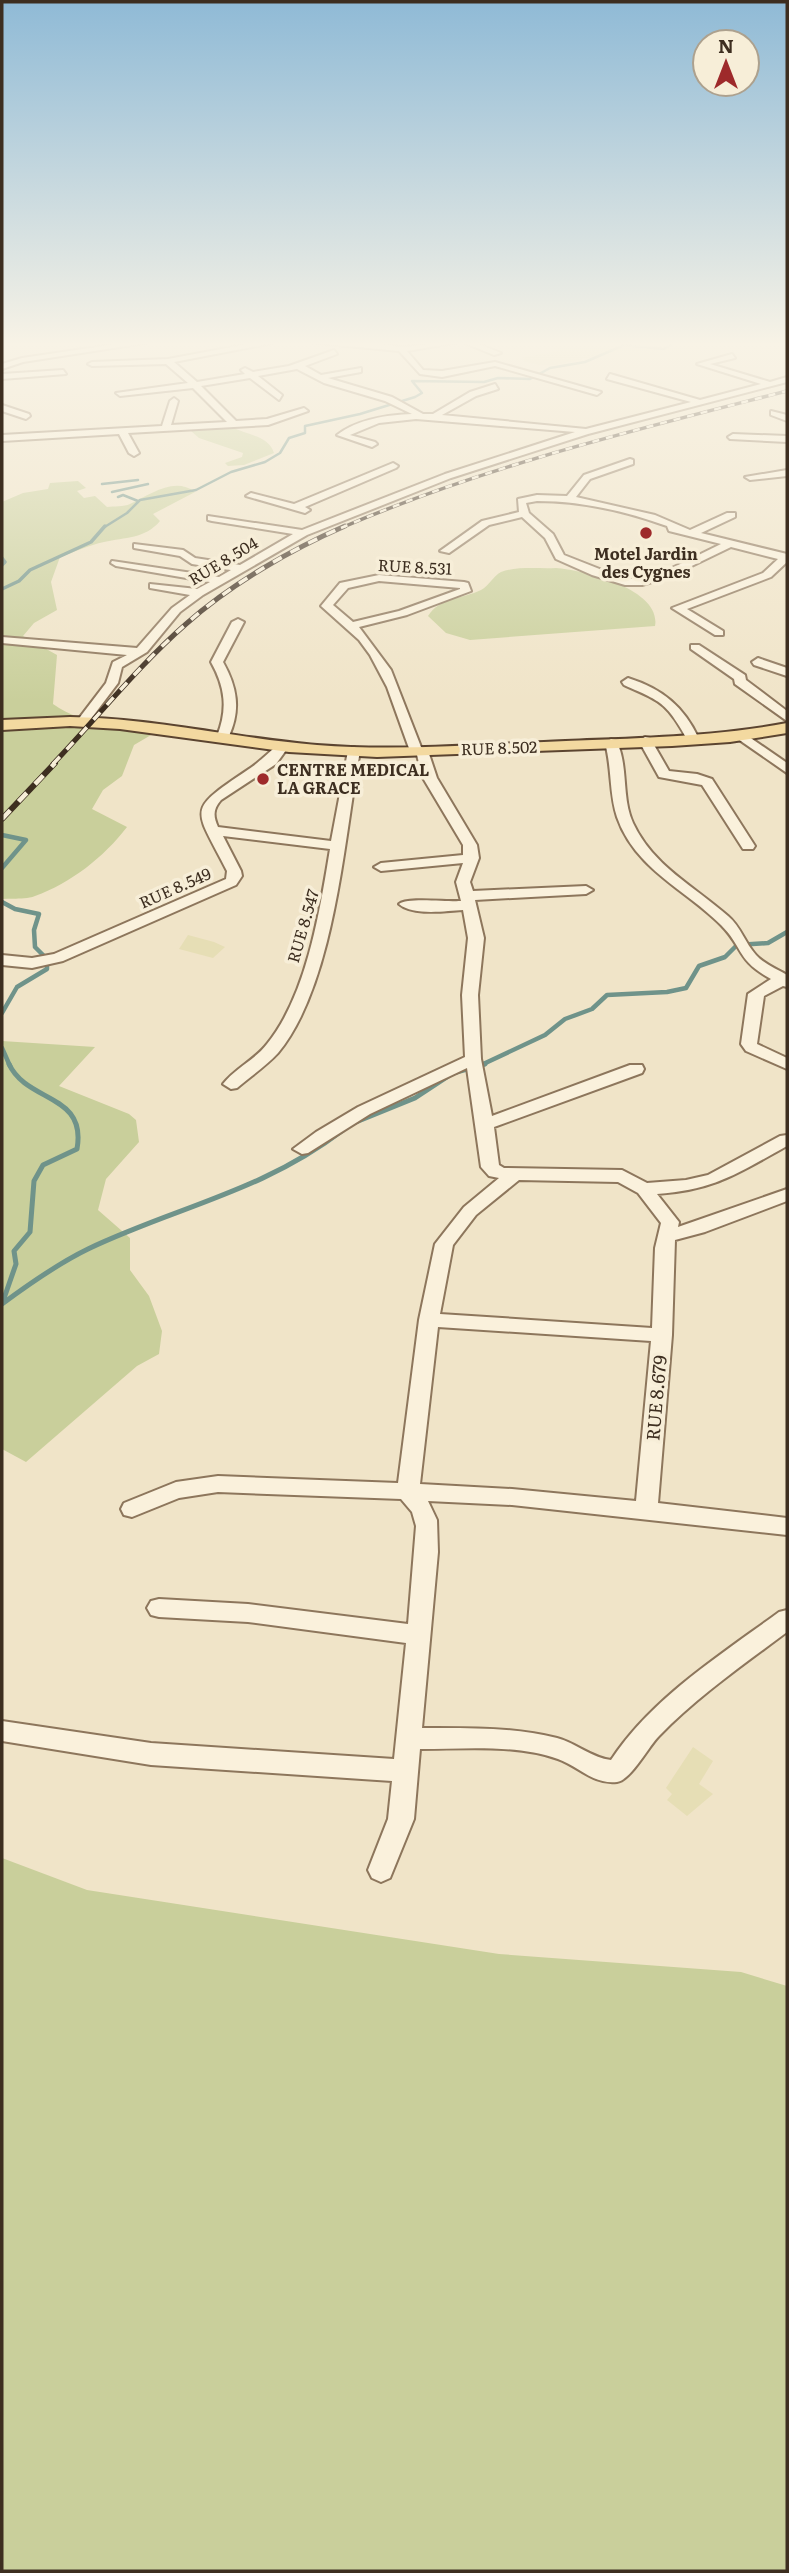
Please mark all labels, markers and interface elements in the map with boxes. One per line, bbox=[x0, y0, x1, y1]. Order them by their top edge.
north arrow bbox=[691, 28, 761, 98]
text: N bbox=[718, 31, 734, 59]
marker: Motel Jardin des Cygnes bbox=[638, 525, 654, 541]
street label: RUE 8.504 bbox=[183, 530, 262, 590]
place label: Motel Jardin des Cygnes bbox=[594, 541, 698, 583]
street label: RUE 8.531 bbox=[377, 552, 453, 580]
street label: RUE 8.502 bbox=[460, 734, 538, 760]
place label: CENTRE MEDICAL LA GRACE bbox=[277, 757, 429, 799]
marker: CENTRE MEDICAL LA GRACE bbox=[255, 771, 271, 787]
street label: RUE 8.549 bbox=[135, 861, 214, 914]
street label: RUE 8.547 bbox=[280, 886, 324, 965]
street label: RUE 8.679 bbox=[638, 1354, 673, 1442]

